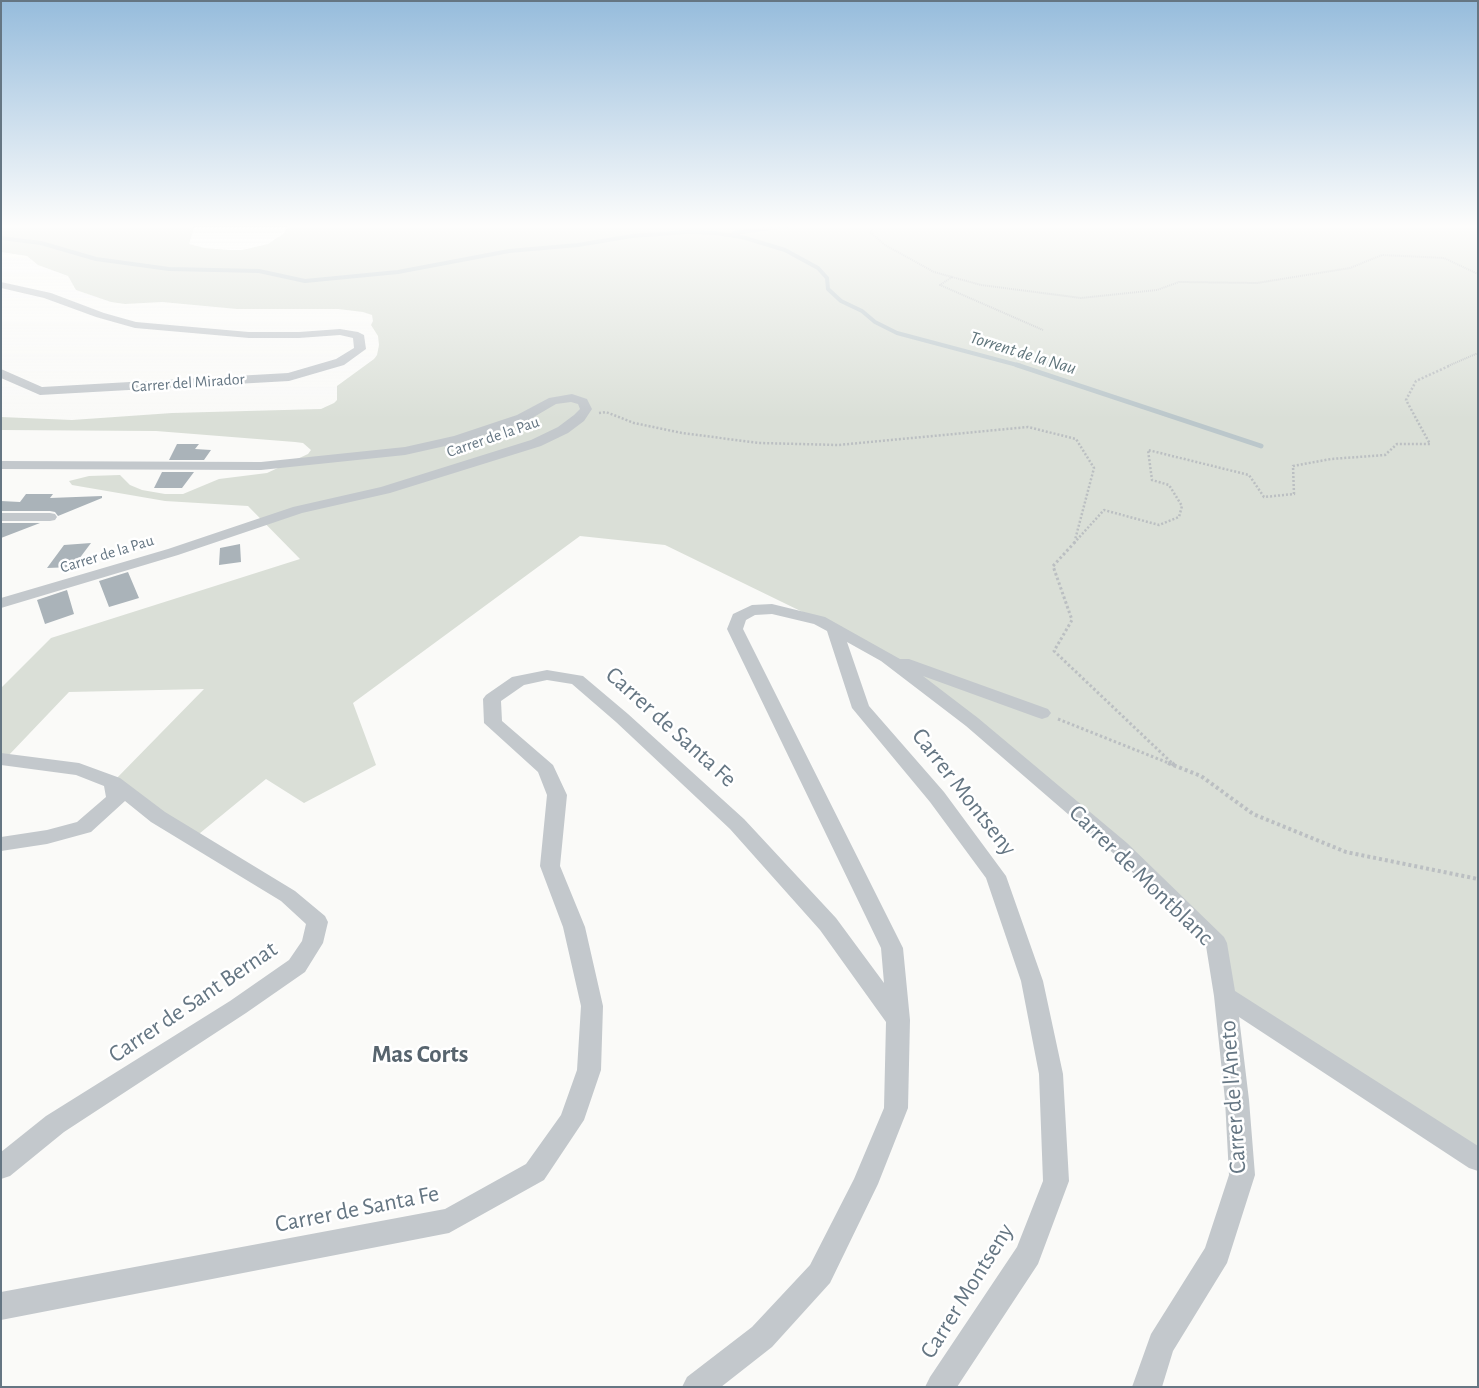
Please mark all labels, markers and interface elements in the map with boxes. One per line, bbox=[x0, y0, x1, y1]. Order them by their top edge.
water label: Torrent de la Nau bbox=[967, 327, 1079, 379]
street label: Carrer del Mirador bbox=[131, 369, 245, 397]
street label: Carrer de la Pau bbox=[444, 412, 542, 462]
street label: Carrer de la Pau bbox=[58, 531, 156, 577]
street label: Carrer de Santa Fe bbox=[600, 661, 742, 793]
street label: Carrer Montseny bbox=[905, 723, 1023, 861]
street label: Carrer de Montblanc bbox=[1063, 799, 1219, 951]
street label: Carrer de Sant Bernat bbox=[103, 935, 283, 1069]
street label: Carrer de l'Aneto bbox=[1213, 1019, 1253, 1175]
district label: Mas Corts bbox=[372, 1039, 468, 1069]
street label: Carrer de Santa Fe bbox=[273, 1179, 441, 1239]
street label: Carrer Montseny bbox=[914, 1218, 1020, 1364]

